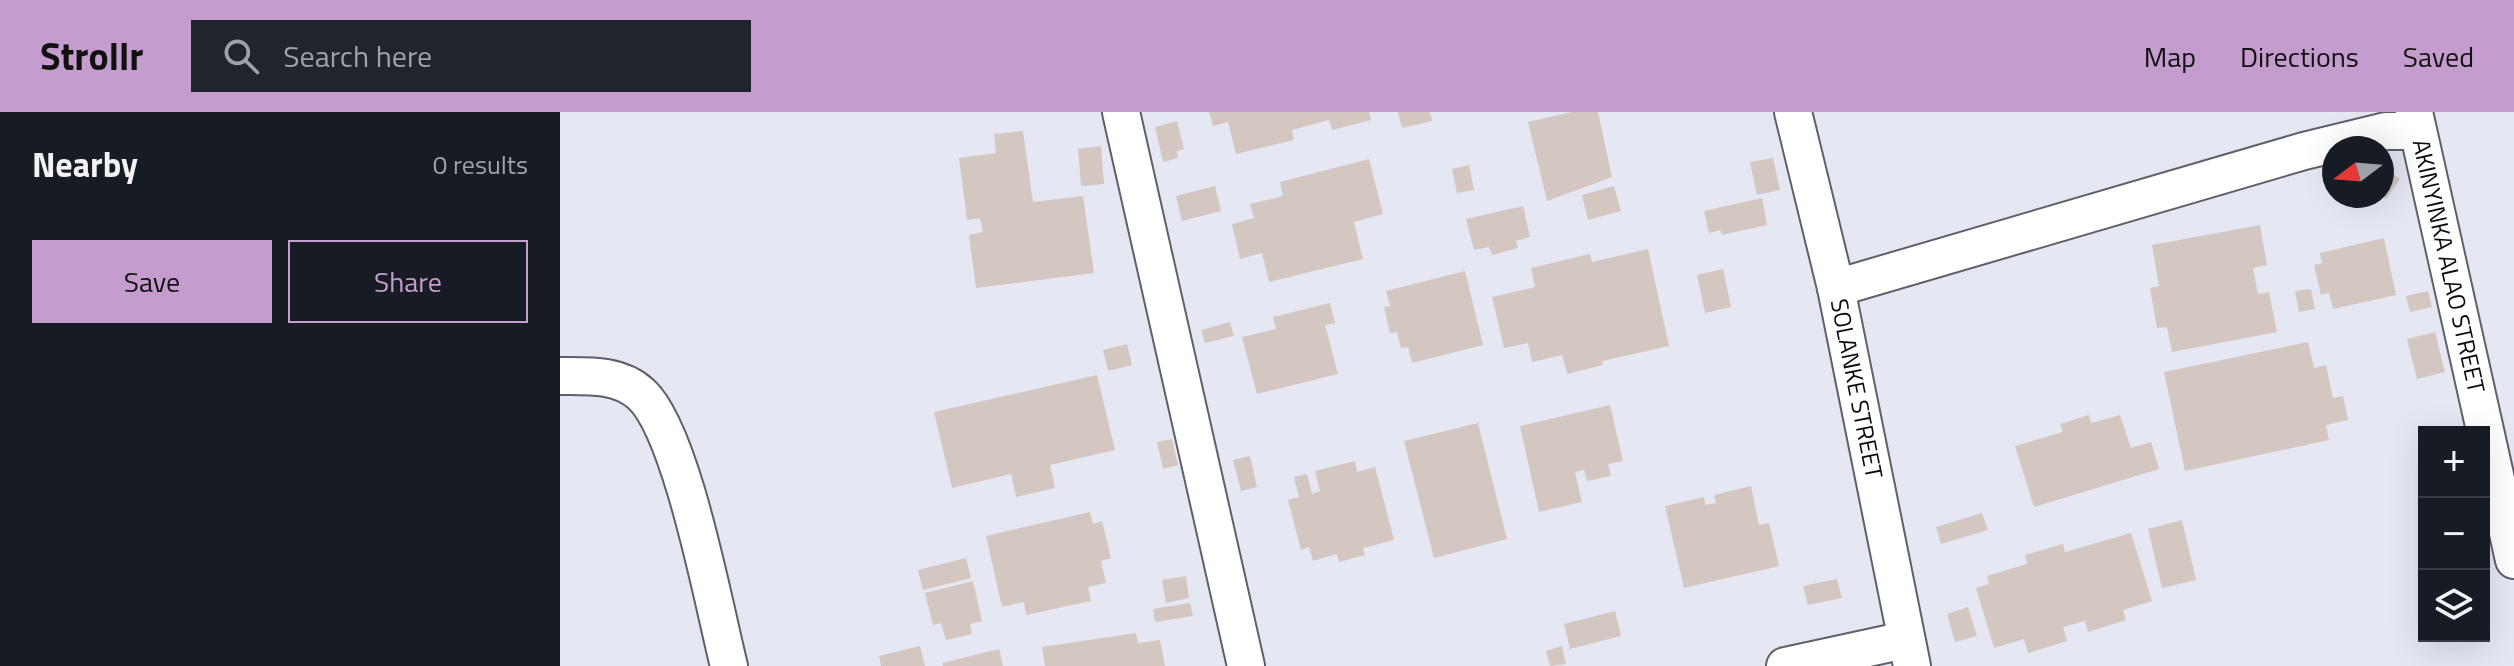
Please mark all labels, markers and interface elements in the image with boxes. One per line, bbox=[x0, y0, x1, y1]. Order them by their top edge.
search box bbox=[191, 20, 751, 92]
text: Strollr bbox=[40, 27, 143, 85]
text: Search here bbox=[283, 33, 432, 79]
icon: search bbox=[219, 34, 263, 78]
text: Map bbox=[2144, 35, 2196, 78]
text: Directions bbox=[2240, 35, 2359, 78]
text: Saved bbox=[2403, 35, 2474, 78]
north arrow bbox=[2322, 136, 2394, 208]
street label: AKINYINKA ALAO STREET bbox=[2404, 136, 2495, 397]
text: Nearby bbox=[32, 138, 138, 190]
text: 0 results bbox=[433, 145, 528, 184]
button: Save bbox=[32, 240, 272, 323]
button: Share bbox=[288, 240, 528, 323]
street label: SOLANKE STREET bbox=[1822, 295, 1893, 482]
map controls bbox=[2418, 426, 2490, 642]
button: + bbox=[2418, 426, 2490, 498]
button: − bbox=[2418, 498, 2490, 570]
button: layers bbox=[2418, 570, 2490, 642]

